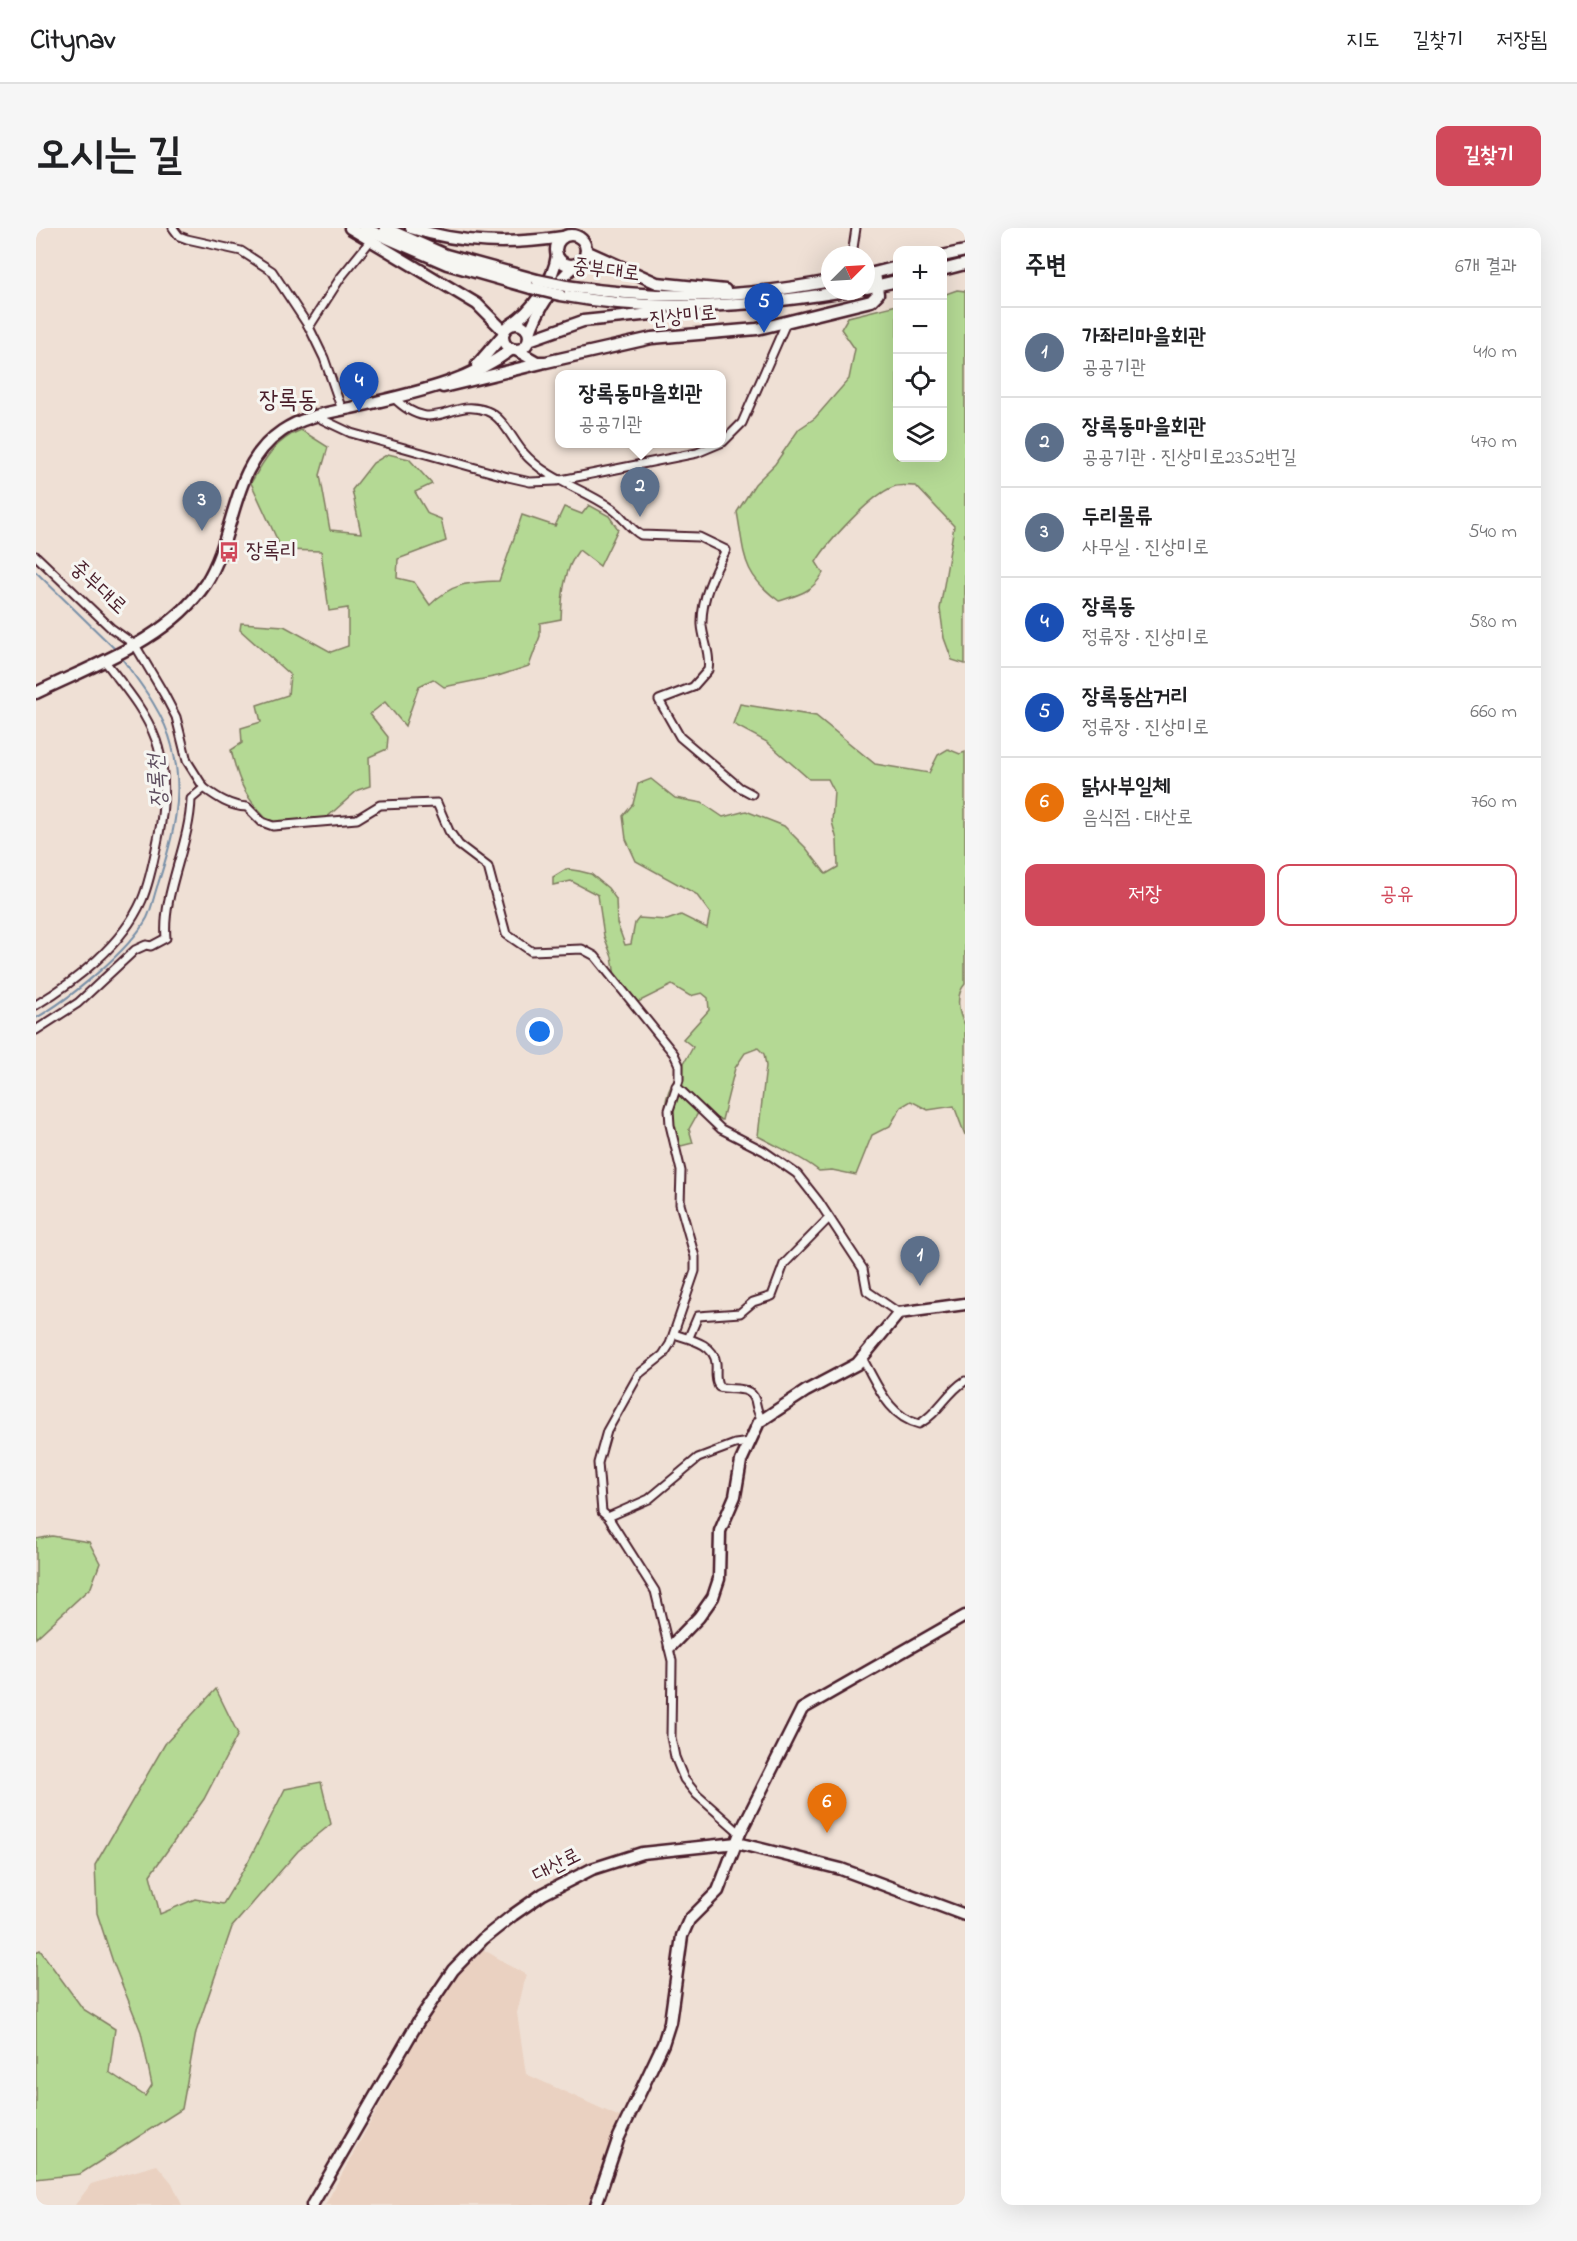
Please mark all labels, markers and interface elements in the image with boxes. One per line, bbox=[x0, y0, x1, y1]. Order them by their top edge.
text: Citynav bbox=[30, 21, 115, 62]
text: 지도 bbox=[1346, 26, 1380, 56]
text: 길찾기 bbox=[1413, 26, 1463, 56]
text: 저장됨 bbox=[1496, 26, 1547, 56]
text: 오시는 길 bbox=[36, 126, 182, 187]
button: 길찾기 bbox=[1436, 126, 1541, 186]
north arrow bbox=[821, 246, 875, 300]
map controls bbox=[893, 246, 947, 462]
button: + bbox=[893, 246, 947, 300]
text: 주변 bbox=[1025, 248, 1067, 286]
street label: 중부대로 bbox=[571, 252, 641, 290]
text: 6개 결과 bbox=[1455, 253, 1517, 282]
pin: 5 bbox=[744, 284, 784, 333]
street label: 진상미로 bbox=[648, 299, 718, 335]
button: − bbox=[893, 300, 947, 354]
text: 가좌리마을회관 bbox=[1082, 322, 1206, 354]
text: 1 bbox=[1041, 338, 1048, 367]
text: 410 m bbox=[1473, 338, 1517, 367]
button: locate bbox=[893, 354, 947, 408]
text: 공공기관 bbox=[1082, 354, 1146, 383]
pin: 4 bbox=[340, 362, 378, 412]
popup bbox=[555, 370, 726, 448]
text: 장록동마을회관 bbox=[579, 379, 702, 411]
district label: 장록동 bbox=[259, 384, 317, 419]
button: layers bbox=[893, 408, 947, 462]
text: 공공기관 bbox=[579, 411, 643, 440]
text: 장록동마을회관 bbox=[1082, 412, 1206, 444]
text: 2 bbox=[1040, 428, 1049, 457]
text: 470 m bbox=[1471, 428, 1517, 457]
text: 공공기관 · 진상미로2352번길 bbox=[1082, 444, 1297, 473]
pin: 2 bbox=[620, 468, 660, 517]
pin: 3 bbox=[182, 482, 222, 531]
text: 두리물류 bbox=[1082, 502, 1153, 534]
text: 3 bbox=[1040, 518, 1049, 547]
text: 540 m bbox=[1468, 518, 1517, 547]
text: 사무실 · 진상미로 bbox=[1082, 534, 1209, 563]
place label: 장록리 bbox=[246, 537, 297, 567]
bus stop icon: 장록리 bbox=[217, 540, 241, 564]
street label: 중부대로 bbox=[63, 554, 133, 622]
text: 장록동 bbox=[1082, 592, 1135, 624]
text: 4 bbox=[1040, 608, 1049, 637]
text: 580 m bbox=[1469, 608, 1517, 637]
text: 정류장 · 진상미로 bbox=[1082, 624, 1209, 653]
text: 장록동삼거리 bbox=[1082, 682, 1188, 714]
text: 5 bbox=[1039, 698, 1050, 727]
text: 660 m bbox=[1470, 698, 1517, 727]
text: 정류장 · 진상미로 bbox=[1082, 714, 1209, 743]
water label: 장록천 bbox=[141, 751, 177, 809]
text: 닭사부일체 bbox=[1082, 772, 1171, 804]
text: 6 bbox=[1040, 788, 1049, 817]
text: 760 m bbox=[1471, 788, 1517, 817]
text: 음식점 · 대산로 bbox=[1082, 804, 1193, 833]
button: 저장 bbox=[1025, 864, 1265, 926]
button: 공유 bbox=[1277, 864, 1517, 926]
your location bbox=[525, 1017, 554, 1046]
pin: 1 bbox=[900, 1236, 940, 1286]
pin: 6 bbox=[808, 1784, 846, 1833]
street label: 대산로 bbox=[528, 1841, 586, 1891]

